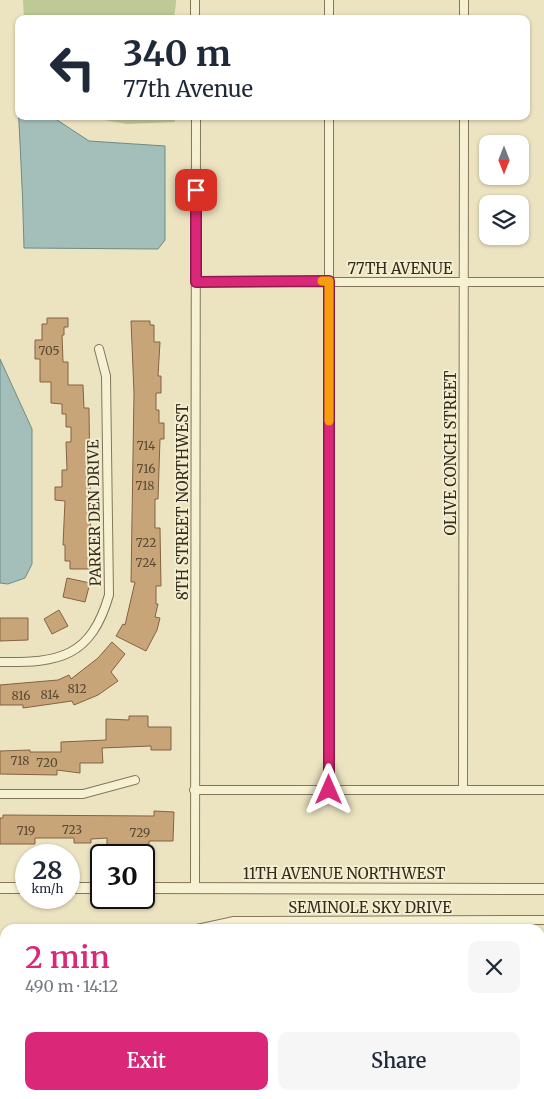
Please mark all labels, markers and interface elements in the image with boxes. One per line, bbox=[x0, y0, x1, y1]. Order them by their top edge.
text: 340 m bbox=[123, 32, 231, 76]
icon: left bbox=[40, 35, 105, 100]
text: 77th Avenue bbox=[123, 75, 253, 103]
north arrow bbox=[479, 135, 529, 185]
map controls bbox=[479, 135, 529, 245]
pin bbox=[175, 169, 217, 211]
icon: arrive bbox=[182, 176, 210, 204]
button: layers bbox=[479, 195, 529, 245]
street label: 77TH AVENUE bbox=[348, 259, 453, 278]
house number: 705 bbox=[39, 343, 60, 358]
street label: OLIVE CONCH STREET bbox=[441, 370, 460, 536]
street label: 8TH STREET NORTHWEST bbox=[173, 403, 192, 600]
house number: 714 bbox=[137, 438, 156, 453]
street label: PARKER DEN DRIVE bbox=[83, 439, 105, 586]
house number: 716 bbox=[137, 461, 155, 476]
house number: 718 bbox=[136, 478, 154, 493]
house number: 722 bbox=[136, 535, 156, 550]
house number: 724 bbox=[136, 555, 157, 570]
house number: 812 bbox=[67, 681, 87, 696]
house number: 814 bbox=[41, 687, 60, 702]
house number: 816 bbox=[12, 688, 31, 703]
house number: 718 bbox=[11, 753, 29, 768]
house number: 720 bbox=[36, 755, 58, 770]
position arrow bbox=[302, 763, 354, 815]
house number: 723 bbox=[62, 822, 82, 837]
house number: 719 bbox=[17, 823, 35, 838]
house number: 729 bbox=[130, 825, 150, 840]
speed limit sign: 30 bbox=[90, 844, 155, 909]
text: 28 bbox=[32, 854, 63, 886]
street label: 11TH AVENUE NORTHWEST bbox=[243, 864, 446, 883]
text: km/h bbox=[32, 881, 63, 896]
street label: SEMINOLE SKY DRIVE bbox=[288, 898, 452, 917]
text: 2 min bbox=[25, 938, 110, 976]
button: close bbox=[468, 941, 520, 993]
text: 490 m · 14:12 bbox=[25, 976, 118, 996]
button: Exit bbox=[25, 1032, 268, 1090]
button: Share bbox=[278, 1032, 520, 1090]

